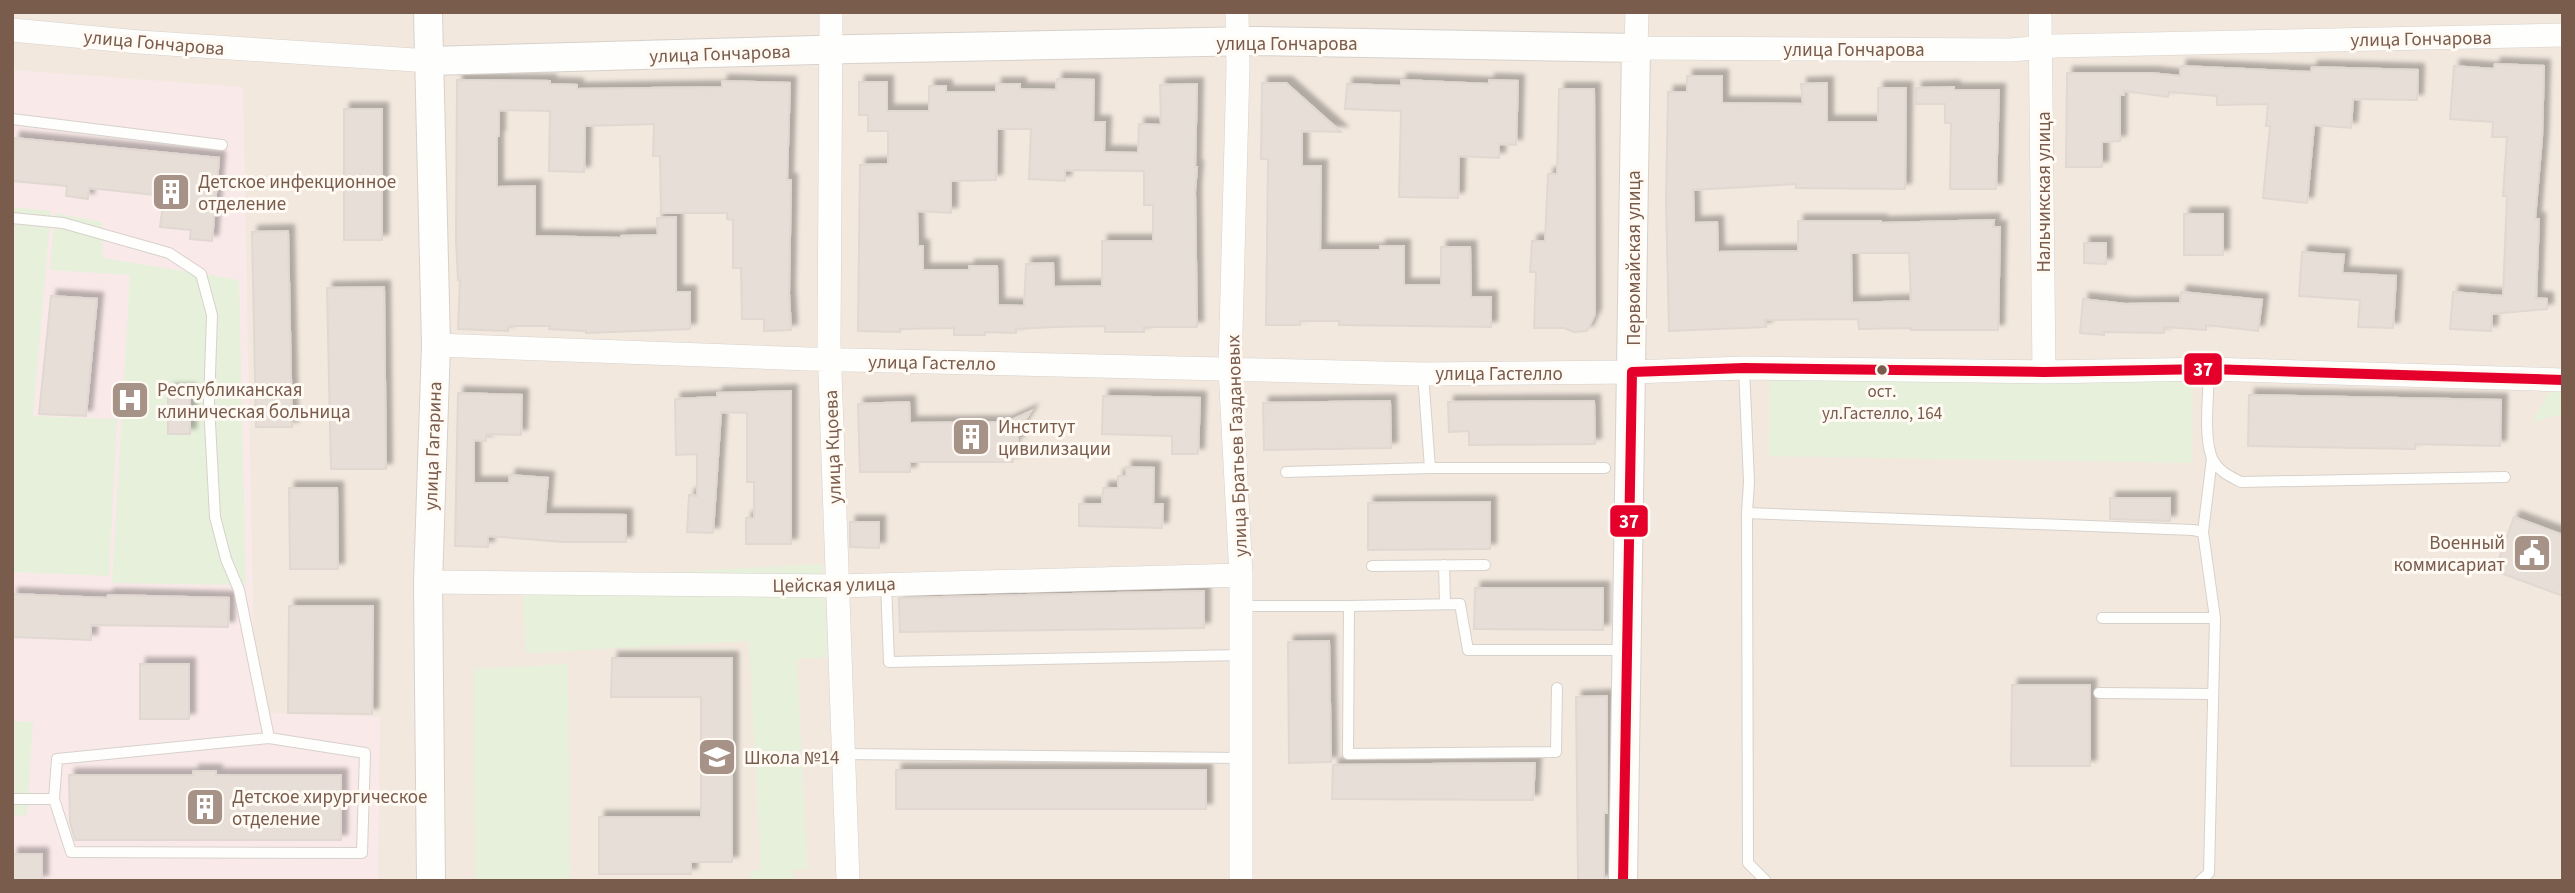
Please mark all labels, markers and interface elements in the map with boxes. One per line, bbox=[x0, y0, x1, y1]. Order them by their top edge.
street label: улица Гончарова bbox=[82, 24, 225, 63]
street label: улица Гончарова bbox=[2350, 25, 2492, 54]
street label: улица Гончарова bbox=[1216, 31, 1358, 58]
street label: улица Гончарова bbox=[1783, 37, 1925, 64]
street label: улица Гончарова bbox=[649, 39, 791, 70]
street label: Нальчикская улица bbox=[2031, 111, 2058, 273]
place label: Детское инфекционное отделение bbox=[198, 169, 396, 218]
street label: Первомайская улица bbox=[1621, 170, 1648, 346]
building icon: Детское инфекционное отделение bbox=[150, 171, 192, 213]
street label: улица Братьев Газдановых bbox=[1220, 334, 1255, 558]
street label: улица Гастелло bbox=[868, 349, 996, 378]
line badge: 37 bbox=[2183, 352, 2223, 386]
text: 37 bbox=[2193, 357, 2213, 384]
street label: улица Гастелло bbox=[1435, 361, 1563, 388]
marker: ост. ул.Гастелло, 164 bbox=[1875, 363, 1889, 377]
place label: Республиканская клиническая больница bbox=[157, 377, 351, 426]
hospital icon: Республиканская клиническая больница bbox=[109, 379, 151, 421]
place label: ост. ул.Гастелло, 164 bbox=[1822, 380, 1942, 426]
street label: улица Гагарина bbox=[418, 381, 449, 511]
street label: улица Кцоева bbox=[818, 389, 849, 504]
place label: Институт цивилизации bbox=[998, 414, 1111, 463]
building icon: Институт цивилизации bbox=[950, 416, 992, 458]
line badge: 37 bbox=[1609, 504, 1649, 538]
text: 37 bbox=[1619, 509, 1639, 536]
place label: Военный коммисариат bbox=[2393, 530, 2505, 579]
public building icon: Военный коммисариат bbox=[2511, 532, 2553, 574]
street label: Цейская улица bbox=[772, 571, 896, 600]
school or university icon: Школа №14 bbox=[696, 736, 738, 778]
place label: Школа №14 bbox=[744, 745, 839, 772]
place label: Детское хирургическое отделение bbox=[232, 784, 428, 833]
building icon: Детское хирургическое отделение bbox=[184, 786, 226, 828]

